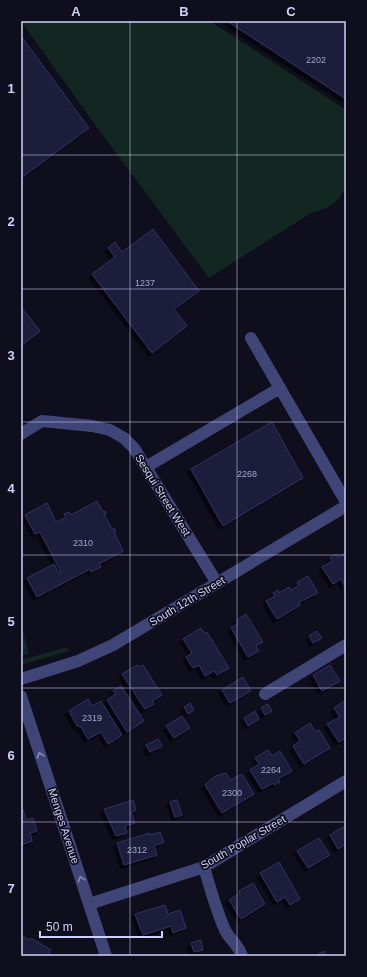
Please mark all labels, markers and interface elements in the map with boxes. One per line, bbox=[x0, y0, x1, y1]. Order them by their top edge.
text: A bbox=[71, 4, 81, 19]
text: B bbox=[179, 4, 189, 19]
text: C bbox=[286, 4, 296, 19]
house number: 2202 bbox=[306, 55, 326, 65]
text: 1 bbox=[7, 81, 15, 96]
text: 2 bbox=[7, 214, 15, 229]
house number: 1237 bbox=[135, 278, 155, 288]
text: 3 bbox=[7, 348, 15, 363]
street label: Sesqui Street West bbox=[133, 452, 193, 538]
house number: 2268 bbox=[237, 469, 257, 479]
text: 4 bbox=[7, 481, 15, 496]
house number: 2310 bbox=[73, 538, 93, 548]
street label: South 12th Street bbox=[147, 574, 227, 628]
text: 5 bbox=[7, 614, 15, 629]
house number: 2319 bbox=[82, 713, 102, 723]
text: 6 bbox=[7, 748, 15, 763]
one-way arrow bbox=[37, 752, 45, 759]
house number: 2264 bbox=[261, 765, 281, 775]
street label: Menges Avenue bbox=[46, 787, 82, 865]
house number: 2300 bbox=[222, 788, 242, 798]
street label: South Poplar Street bbox=[198, 813, 288, 871]
house number: 2312 bbox=[127, 845, 147, 855]
one-way arrow bbox=[77, 876, 86, 883]
text: 7 bbox=[7, 881, 15, 896]
scale bar bbox=[40, 913, 162, 939]
text: 50 m bbox=[46, 920, 73, 934]

